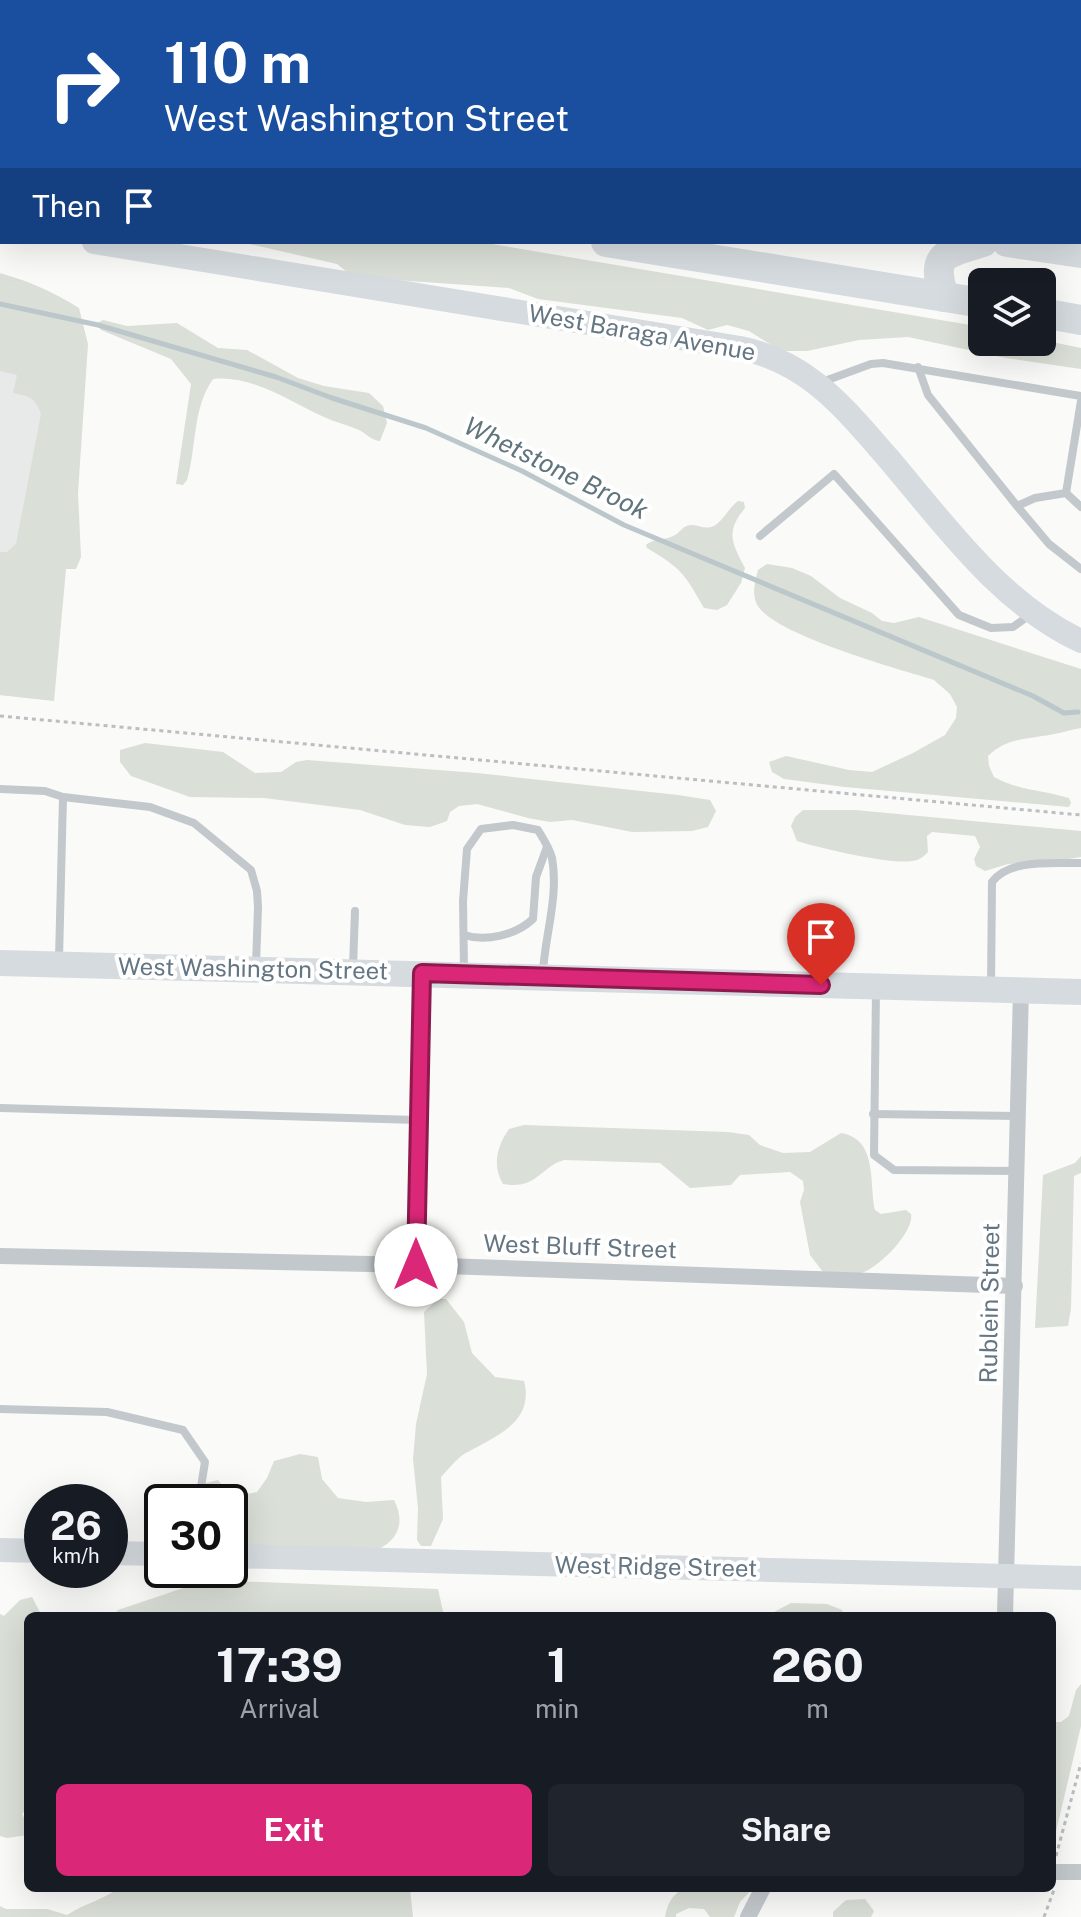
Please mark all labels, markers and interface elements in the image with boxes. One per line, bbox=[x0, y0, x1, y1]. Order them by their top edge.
text: 110 m bbox=[164, 30, 311, 96]
icon: right bbox=[32, 32, 136, 136]
text: West Washington Street bbox=[164, 97, 569, 139]
icon: arrive bbox=[117, 184, 161, 228]
text: Then bbox=[32, 188, 101, 224]
map controls bbox=[968, 268, 1056, 356]
button: layers bbox=[968, 268, 1056, 356]
street label: West Baraga Avenue bbox=[526, 298, 758, 366]
water label: Whetstone Brook bbox=[459, 410, 653, 525]
pin bbox=[787, 903, 855, 985]
icon: arrive bbox=[799, 915, 843, 959]
street label: West Washington Street bbox=[118, 952, 388, 984]
street label: Rublein Street bbox=[974, 1222, 1004, 1384]
position arrow bbox=[374, 1223, 458, 1307]
street label: West Bluff Street bbox=[483, 1229, 677, 1263]
speed limit sign: 30 bbox=[144, 1484, 248, 1588]
text: 26 bbox=[50, 1502, 102, 1549]
text: km/h bbox=[52, 1544, 100, 1568]
street label: West Ridge Street bbox=[555, 1550, 758, 1582]
text: 17:39 bbox=[216, 1636, 343, 1693]
text: 1 bbox=[547, 1636, 567, 1693]
text: 260 bbox=[771, 1636, 864, 1693]
text: Arrival bbox=[239, 1693, 320, 1724]
text: min bbox=[535, 1693, 579, 1724]
text: m bbox=[806, 1693, 829, 1724]
button: Exit bbox=[56, 1784, 532, 1876]
button: Share bbox=[548, 1784, 1024, 1876]

